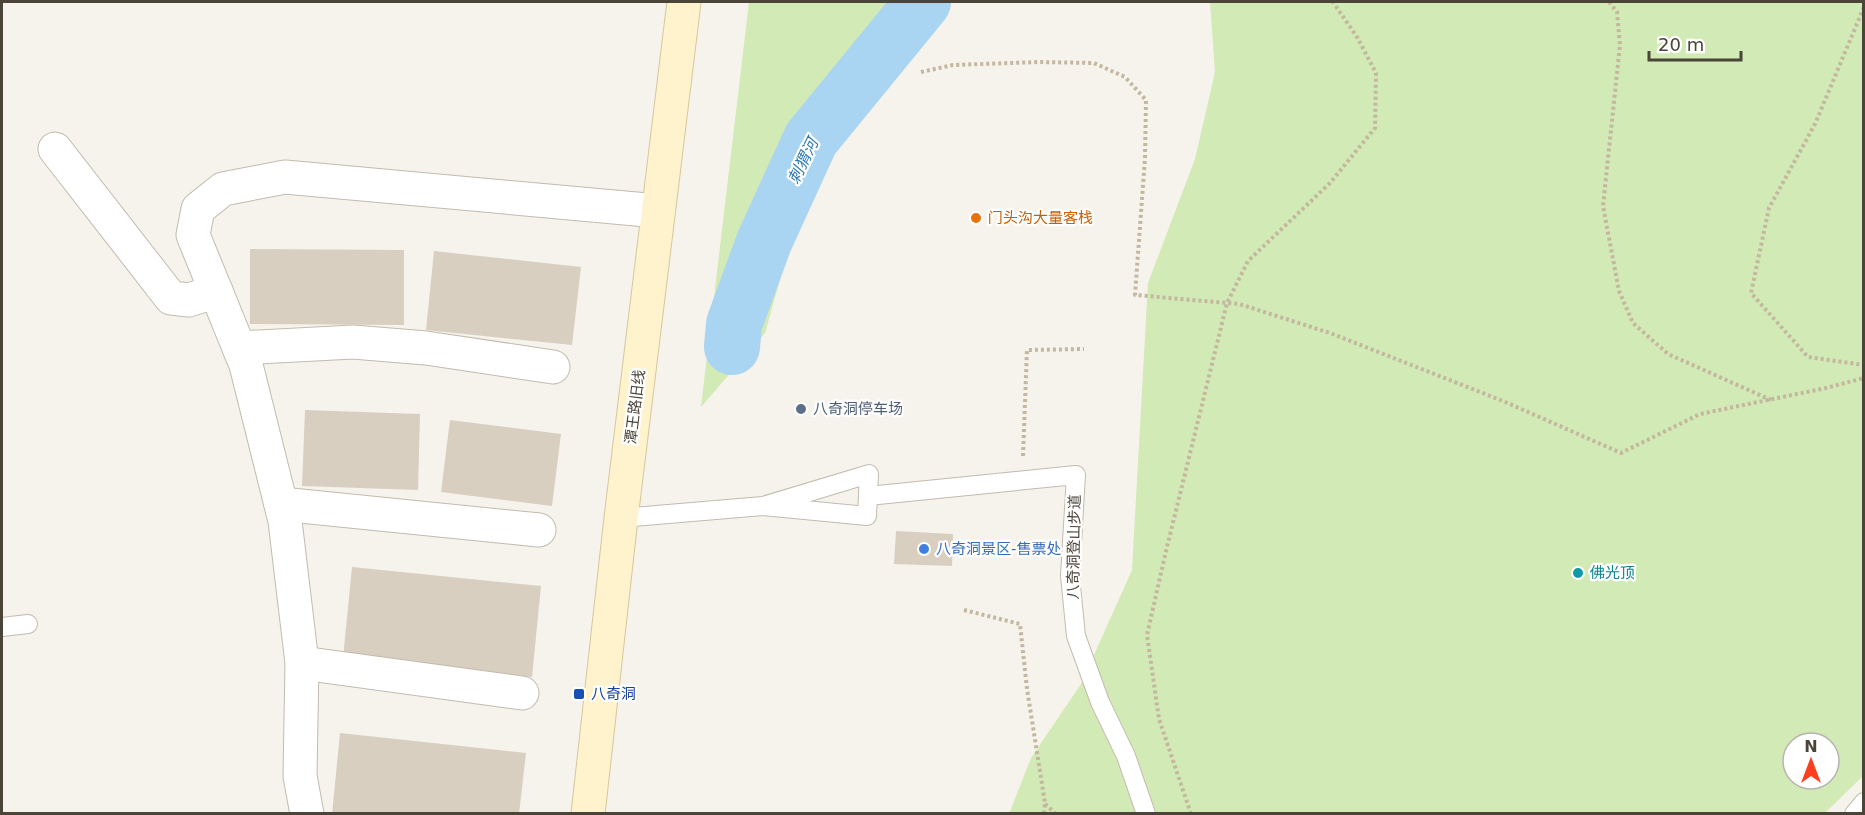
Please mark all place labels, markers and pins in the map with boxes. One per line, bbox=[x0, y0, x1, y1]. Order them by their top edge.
place label: 门头沟大量客栈 bbox=[988, 209, 1093, 227]
marker: 门头沟大量客栈 bbox=[969, 211, 983, 225]
place label: 八奇洞停车场 bbox=[813, 400, 903, 418]
marker: 八奇洞停车场 bbox=[794, 402, 808, 416]
place label: 八奇洞景区-售票处 bbox=[936, 540, 1061, 558]
marker: 八奇洞景区-售票处 bbox=[917, 542, 931, 556]
place label: 佛光顶 bbox=[1590, 564, 1635, 582]
marker: 佛光顶 bbox=[1571, 566, 1585, 580]
place label: 八奇洞 bbox=[591, 685, 636, 703]
marker: 八奇洞 bbox=[572, 687, 586, 701]

